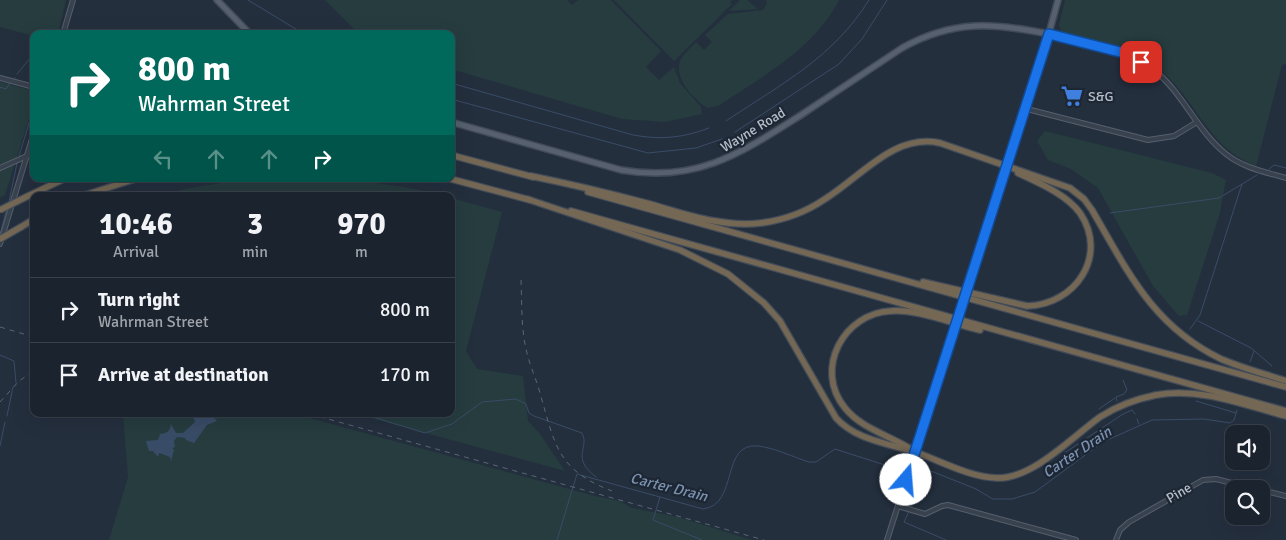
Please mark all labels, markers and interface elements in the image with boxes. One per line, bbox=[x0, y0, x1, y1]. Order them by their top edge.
pin bbox=[1120, 41, 1162, 83]
text: 800 m bbox=[138, 47, 231, 90]
icon: arrive bbox=[1127, 48, 1155, 76]
icon: right bbox=[55, 50, 120, 115]
supermarket icon: S&G bbox=[1059, 83, 1085, 109]
place label: S&G bbox=[1088, 88, 1114, 105]
text: Wahrman Street bbox=[138, 90, 290, 117]
street label: Wayne Road bbox=[718, 104, 788, 156]
icon: left bbox=[149, 145, 177, 173]
icon: ahead bbox=[202, 145, 230, 173]
icon: ahead bbox=[255, 145, 283, 173]
icon: right bbox=[308, 145, 336, 173]
text: 10:46 bbox=[99, 206, 173, 243]
text: 3 bbox=[247, 206, 263, 243]
text: 970 bbox=[337, 206, 386, 243]
text: Arrival bbox=[113, 242, 159, 262]
text: min bbox=[242, 242, 268, 262]
text: m bbox=[355, 242, 368, 262]
text: Turn right bbox=[98, 288, 180, 312]
icon: right bbox=[55, 296, 83, 324]
text: 800 m bbox=[380, 298, 430, 322]
text: Wahrman Street bbox=[98, 312, 209, 332]
icon: arrive bbox=[55, 361, 83, 389]
text: Arrive at destination bbox=[98, 363, 269, 387]
text: 170 m bbox=[380, 363, 430, 387]
water label: Carter Drain bbox=[1039, 422, 1115, 482]
map controls bbox=[1225, 425, 1270, 525]
button: sound bbox=[1225, 425, 1270, 470]
position arrow bbox=[879, 453, 931, 505]
water label: Carter Drain bbox=[629, 469, 710, 505]
street label: Pine bbox=[1163, 479, 1195, 507]
button: search bbox=[1225, 480, 1270, 525]

